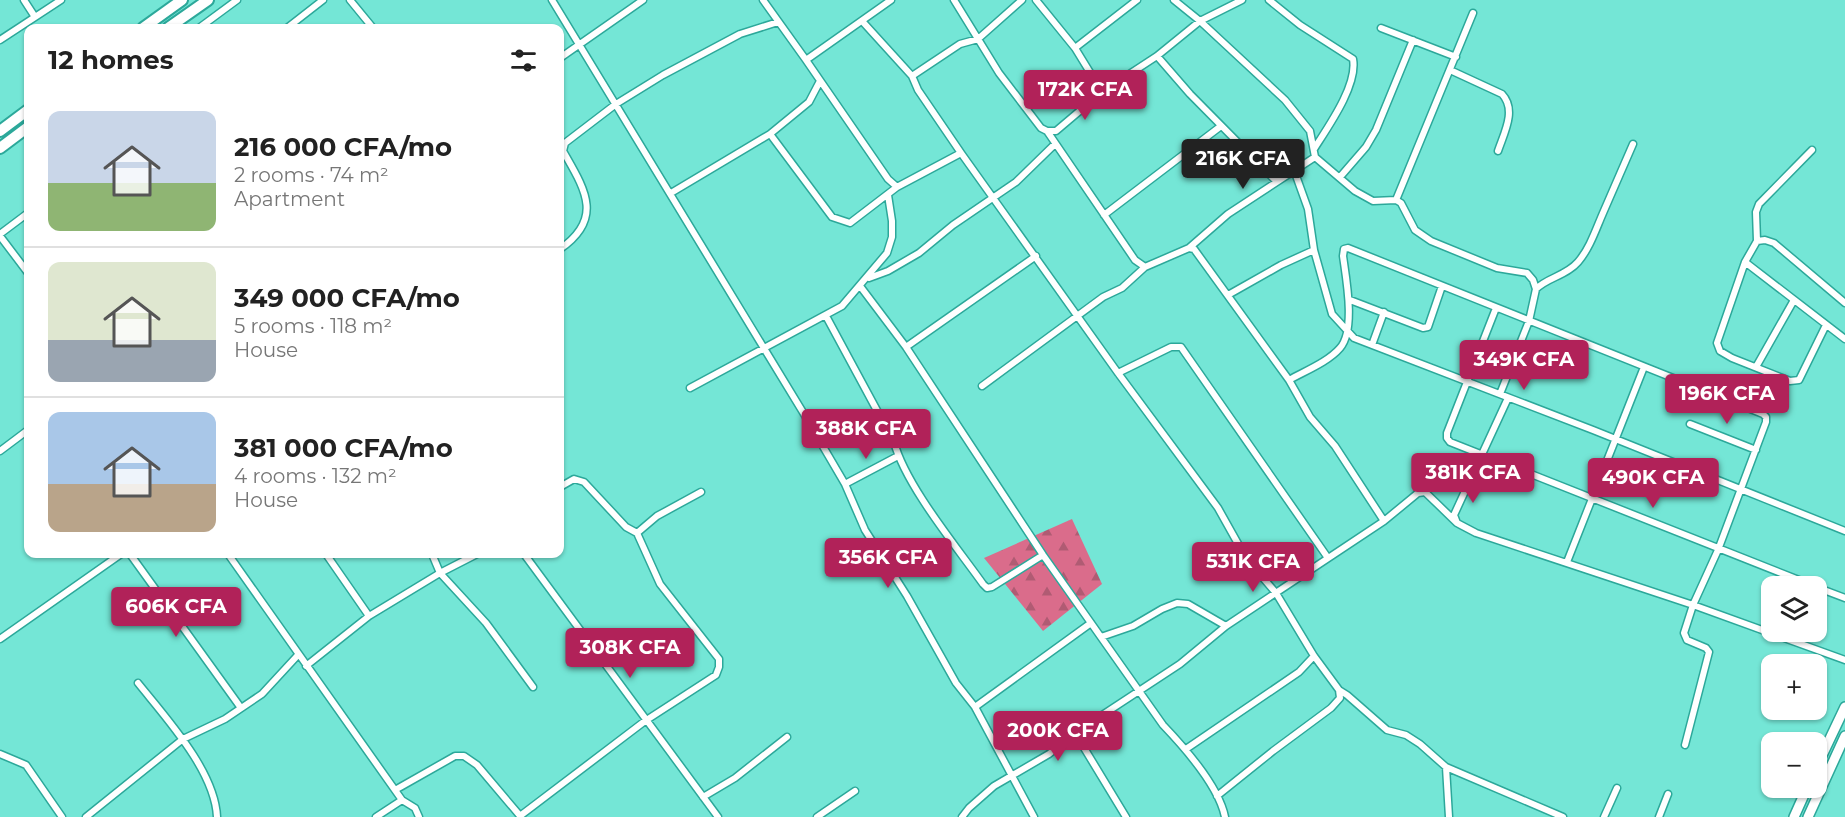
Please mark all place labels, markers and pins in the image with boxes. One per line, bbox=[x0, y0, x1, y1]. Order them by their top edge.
pin: 172K CFA bbox=[1023, 70, 1147, 121]
pin: 216K CFA bbox=[1181, 139, 1305, 190]
pin: 349K CFA bbox=[1462, 340, 1586, 391]
pin: 196K CFA bbox=[1665, 374, 1789, 425]
pin: 388K CFA bbox=[804, 409, 928, 460]
pin: 381K CFA bbox=[1411, 453, 1535, 504]
pin: 490K CFA bbox=[1591, 458, 1715, 509]
pin: 356K CFA bbox=[826, 538, 950, 589]
pin: 531K CFA bbox=[1191, 542, 1315, 593]
pin: 606K CFA bbox=[114, 587, 238, 638]
pin: 308K CFA bbox=[568, 628, 692, 679]
pin: 200K CFA bbox=[996, 711, 1120, 762]

